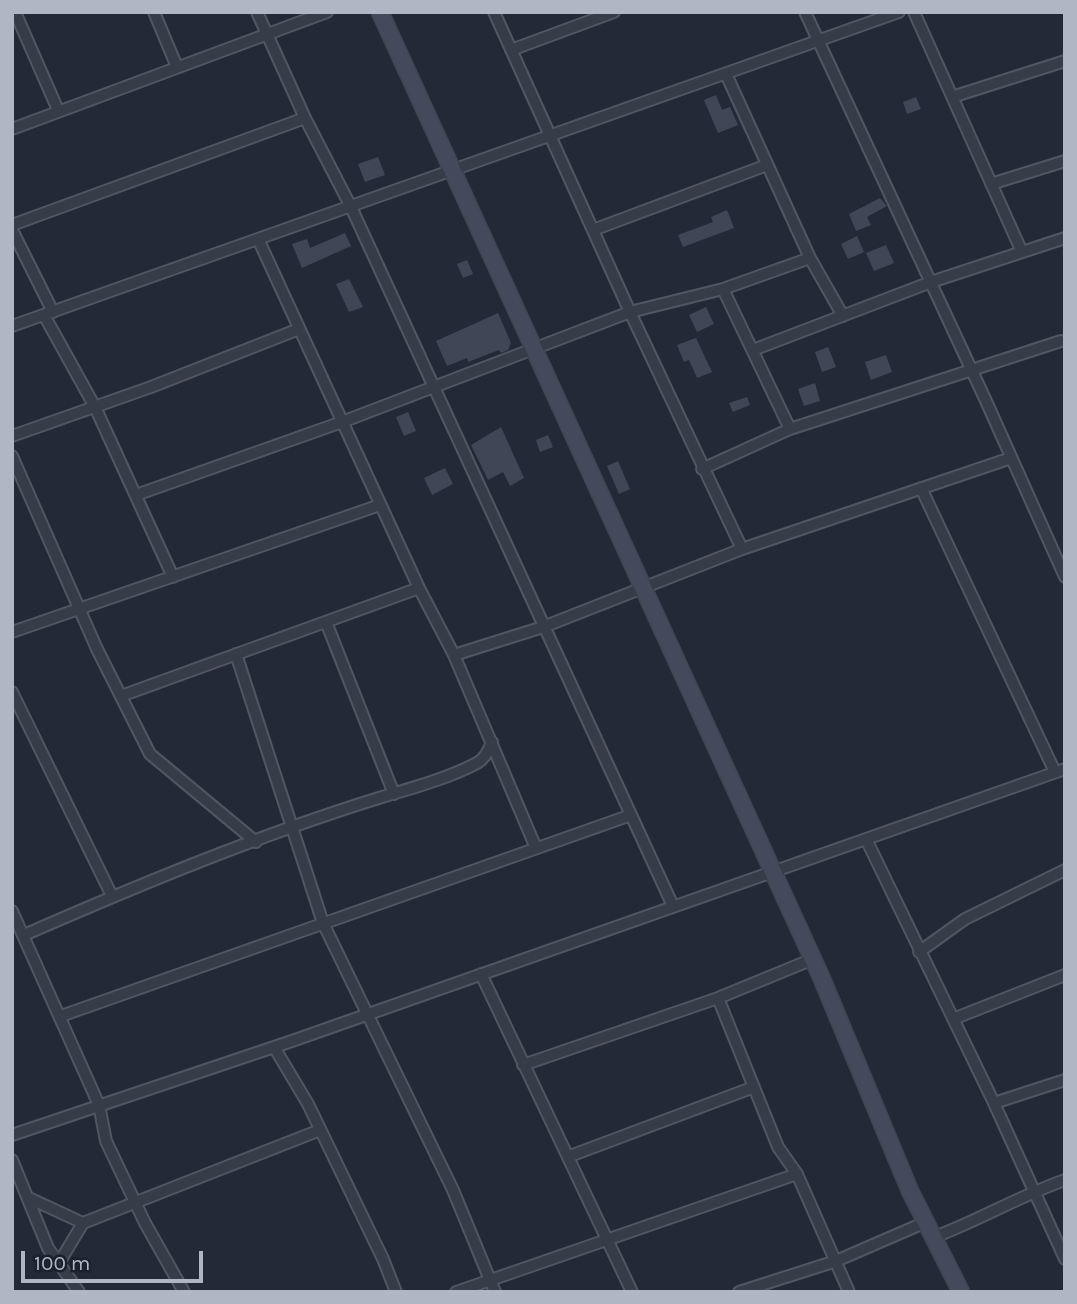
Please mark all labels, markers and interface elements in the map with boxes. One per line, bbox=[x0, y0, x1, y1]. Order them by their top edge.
scale bar bbox=[24, 1238, 206, 1282]
text: 100 m bbox=[34, 1251, 91, 1275]

